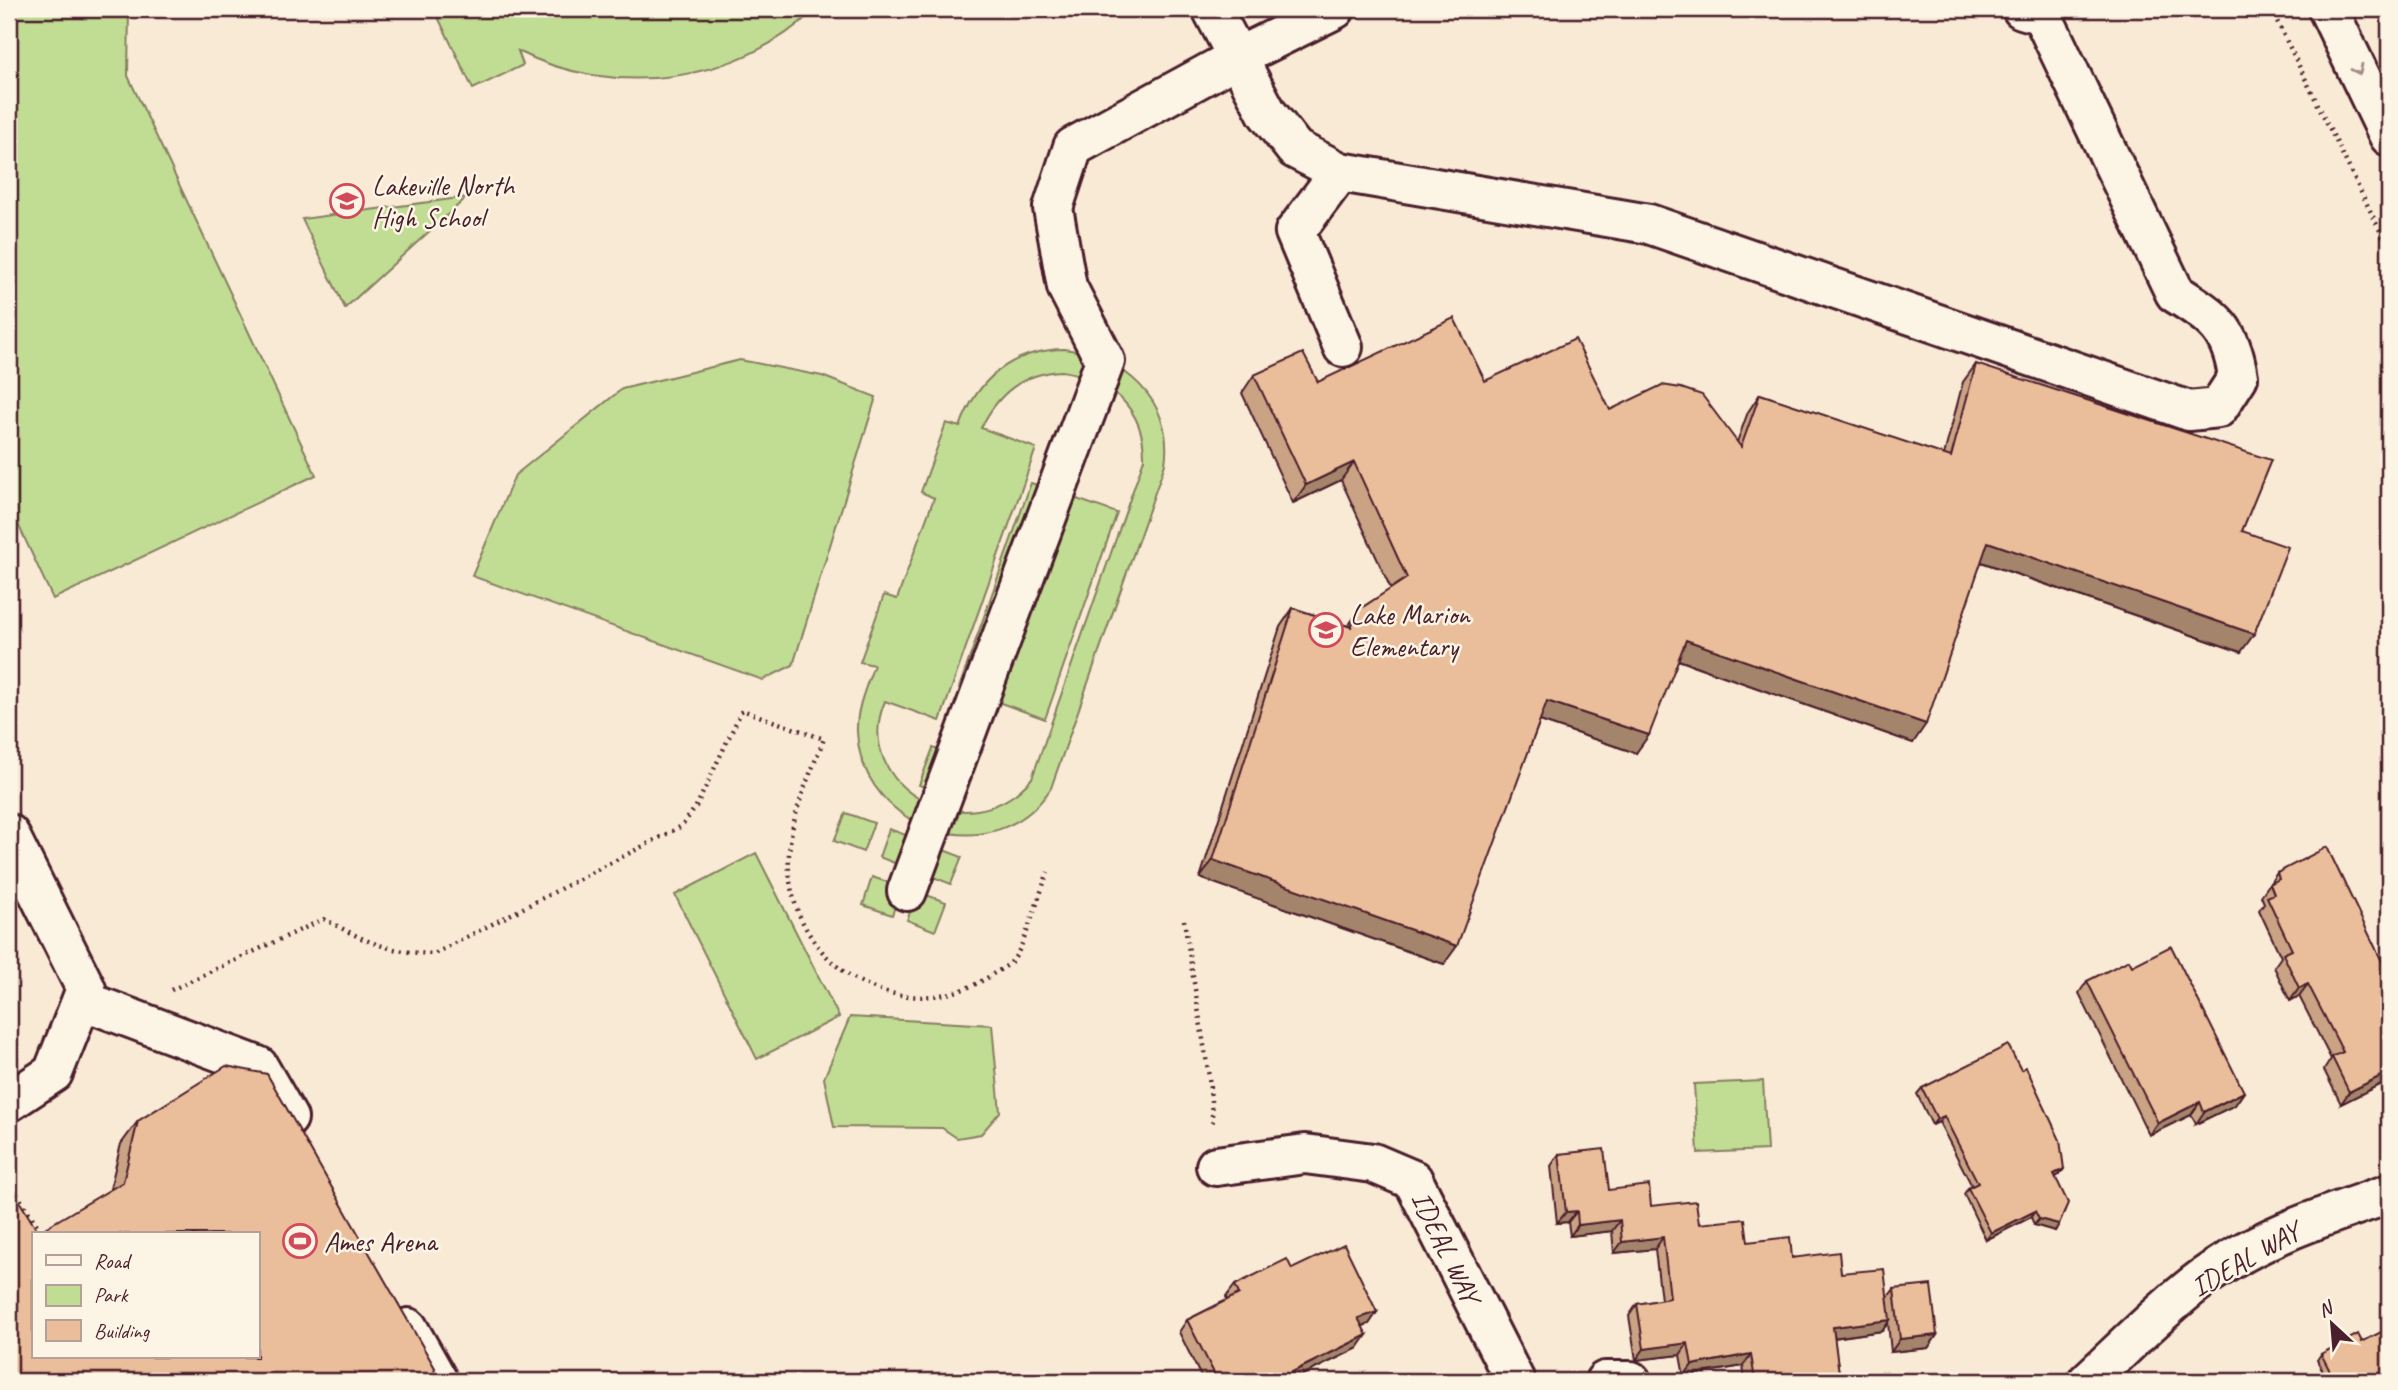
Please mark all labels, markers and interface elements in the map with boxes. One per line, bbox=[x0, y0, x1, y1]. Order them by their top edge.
one-way arrow bbox=[2350, 63, 2364, 75]
place label: Lakeville North High School bbox=[372, 168, 516, 235]
school or university icon: Lakeville North High School bbox=[328, 182, 366, 220]
place label: Lake Marion Elementary bbox=[1350, 597, 1471, 664]
school or university icon: Lake Marion Elementary bbox=[1307, 611, 1345, 649]
street label: IDEAL WAY bbox=[1404, 1186, 1491, 1314]
street label: IDEAL WAY bbox=[2184, 1211, 2311, 1304]
sports icon: Ames Arena bbox=[281, 1222, 319, 1260]
place label: Ames Arena bbox=[324, 1224, 439, 1259]
legend bbox=[32, 1232, 259, 1358]
text: Road bbox=[94, 1248, 133, 1274]
text: Park bbox=[94, 1282, 129, 1308]
north arrow bbox=[2296, 1288, 2366, 1358]
text: N bbox=[2314, 1295, 2338, 1323]
text: Building bbox=[94, 1318, 151, 1344]

